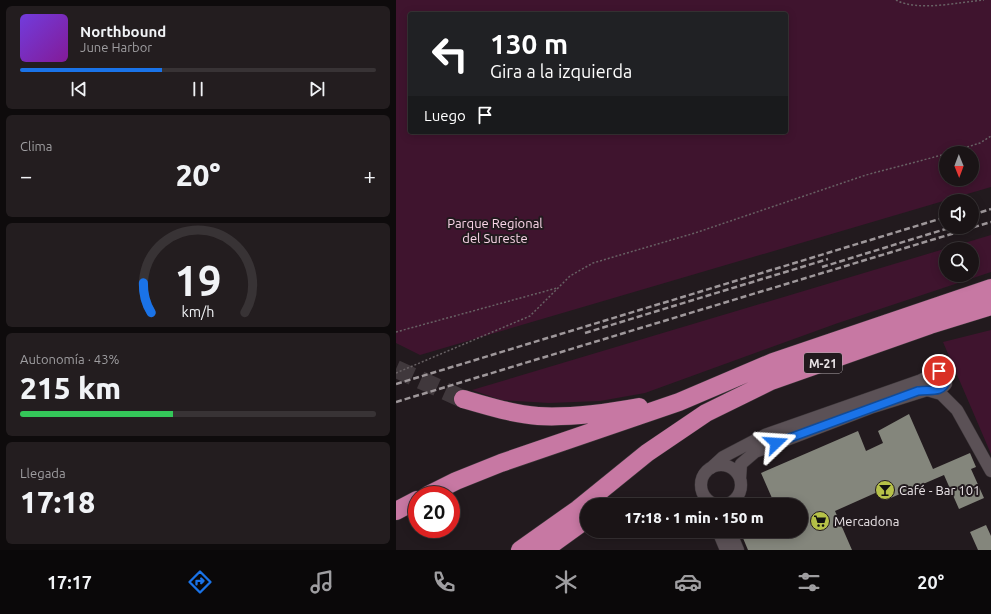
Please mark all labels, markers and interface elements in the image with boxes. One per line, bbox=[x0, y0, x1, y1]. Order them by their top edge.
text: Northbound bbox=[80, 23, 166, 40]
icon: left bbox=[424, 28, 476, 80]
text: 130 m bbox=[490, 28, 568, 59]
text: June Harbor bbox=[80, 40, 152, 54]
text: Gira a la izquierda bbox=[490, 61, 632, 81]
icon: previous bbox=[68, 78, 90, 100]
icon: pause bbox=[187, 78, 209, 100]
icon: next bbox=[306, 78, 328, 100]
icon: arrive bbox=[474, 104, 496, 126]
text: Luego bbox=[424, 107, 466, 124]
text: Clima bbox=[20, 139, 52, 153]
north arrow bbox=[939, 146, 979, 186]
map controls bbox=[939, 146, 979, 282]
text: 20° bbox=[176, 158, 220, 192]
text: − bbox=[20, 163, 32, 188]
text: + bbox=[364, 163, 376, 188]
button: sound bbox=[939, 194, 979, 234]
park label: Parque Regional del Sureste bbox=[447, 216, 543, 245]
button: search bbox=[939, 242, 979, 282]
text: 19 bbox=[175, 257, 221, 304]
text: km/h bbox=[182, 304, 214, 320]
text: Autonomía · 43% bbox=[20, 352, 119, 366]
road number: M-21 bbox=[804, 353, 842, 373]
pin bbox=[922, 354, 956, 388]
icon: arrive bbox=[928, 360, 950, 382]
text: 215 km bbox=[20, 371, 121, 405]
position arrow bbox=[755, 422, 797, 464]
text: Llegada bbox=[20, 466, 66, 480]
bar icon: Café - Bar 101 bbox=[874, 479, 896, 501]
place label: Café - Bar 101 bbox=[899, 483, 980, 497]
text: 17:18 bbox=[20, 485, 95, 519]
speed limit sign: 20 bbox=[408, 486, 460, 538]
text: 17:18 · 1 min · 150 m bbox=[624, 509, 764, 526]
supermarket icon: Mercadona bbox=[809, 510, 831, 532]
place label: Mercadona bbox=[834, 514, 899, 528]
icon: directions bbox=[186, 568, 214, 596]
icon: music bbox=[308, 568, 336, 596]
icon: phone bbox=[430, 568, 458, 596]
icon: climate bbox=[552, 568, 580, 596]
icon: car bbox=[674, 568, 702, 596]
icon: filters bbox=[795, 568, 823, 596]
text: 17:17 bbox=[47, 572, 92, 592]
text: 20° bbox=[917, 572, 944, 592]

